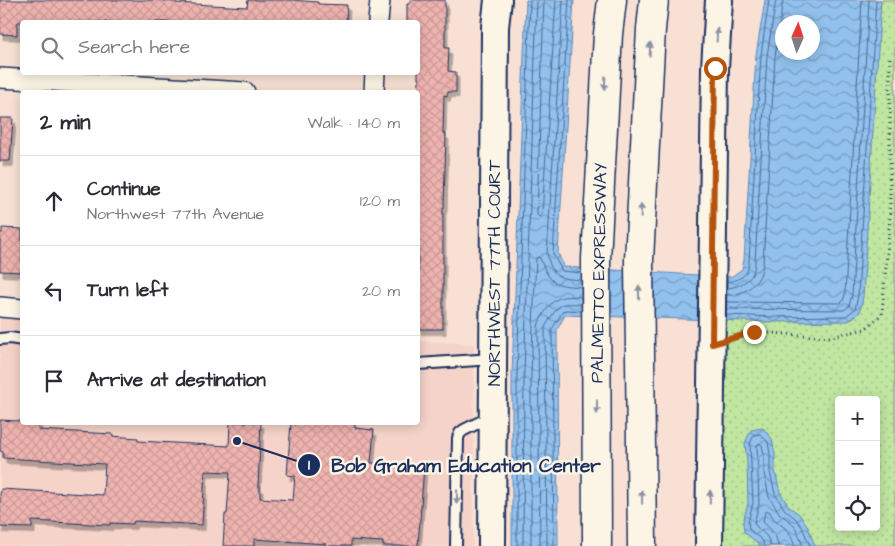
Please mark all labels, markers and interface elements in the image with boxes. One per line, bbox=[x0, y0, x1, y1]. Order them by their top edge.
north arrow bbox=[775, 15, 820, 60]
search box bbox=[20, 20, 420, 75]
one-way arrow bbox=[713, 26, 721, 42]
icon: search bbox=[38, 34, 66, 62]
text: Search here bbox=[78, 34, 190, 61]
one-way arrow bbox=[646, 41, 654, 57]
route start bbox=[704, 57, 727, 80]
one-way arrow bbox=[601, 76, 609, 92]
text: 2 min bbox=[40, 108, 90, 137]
text: Walk · 140 m bbox=[308, 112, 400, 134]
street label: NORTHWEST 77TH COURT bbox=[482, 159, 507, 386]
street label: PALMETTO EXPRESSWAY bbox=[585, 162, 613, 383]
text: Continue bbox=[87, 176, 161, 203]
icon: ahead bbox=[40, 187, 68, 215]
text: 120 m bbox=[360, 190, 400, 212]
text: Northwest 77th Avenue bbox=[87, 203, 264, 225]
one-way arrow bbox=[638, 203, 646, 219]
icon: left bbox=[40, 277, 68, 305]
text: Turn left bbox=[87, 277, 168, 304]
text: 20 m bbox=[362, 280, 400, 302]
one-way arrow bbox=[635, 284, 643, 300]
route end bbox=[743, 321, 766, 344]
icon: arrive bbox=[40, 367, 68, 395]
text: Arrive at destination bbox=[87, 367, 266, 394]
map controls bbox=[835, 396, 880, 531]
button: + bbox=[835, 396, 880, 441]
one-way arrow bbox=[593, 399, 601, 415]
button: − bbox=[835, 441, 880, 486]
callout: Bob Graham Education Center bbox=[297, 448, 611, 482]
text: Bob Graham Education Center bbox=[331, 453, 601, 480]
text: 1 bbox=[308, 455, 310, 476]
button: locate bbox=[835, 486, 880, 531]
one-way arrow bbox=[453, 489, 461, 505]
one-way arrow bbox=[638, 489, 646, 505]
one-way arrow bbox=[706, 489, 714, 505]

